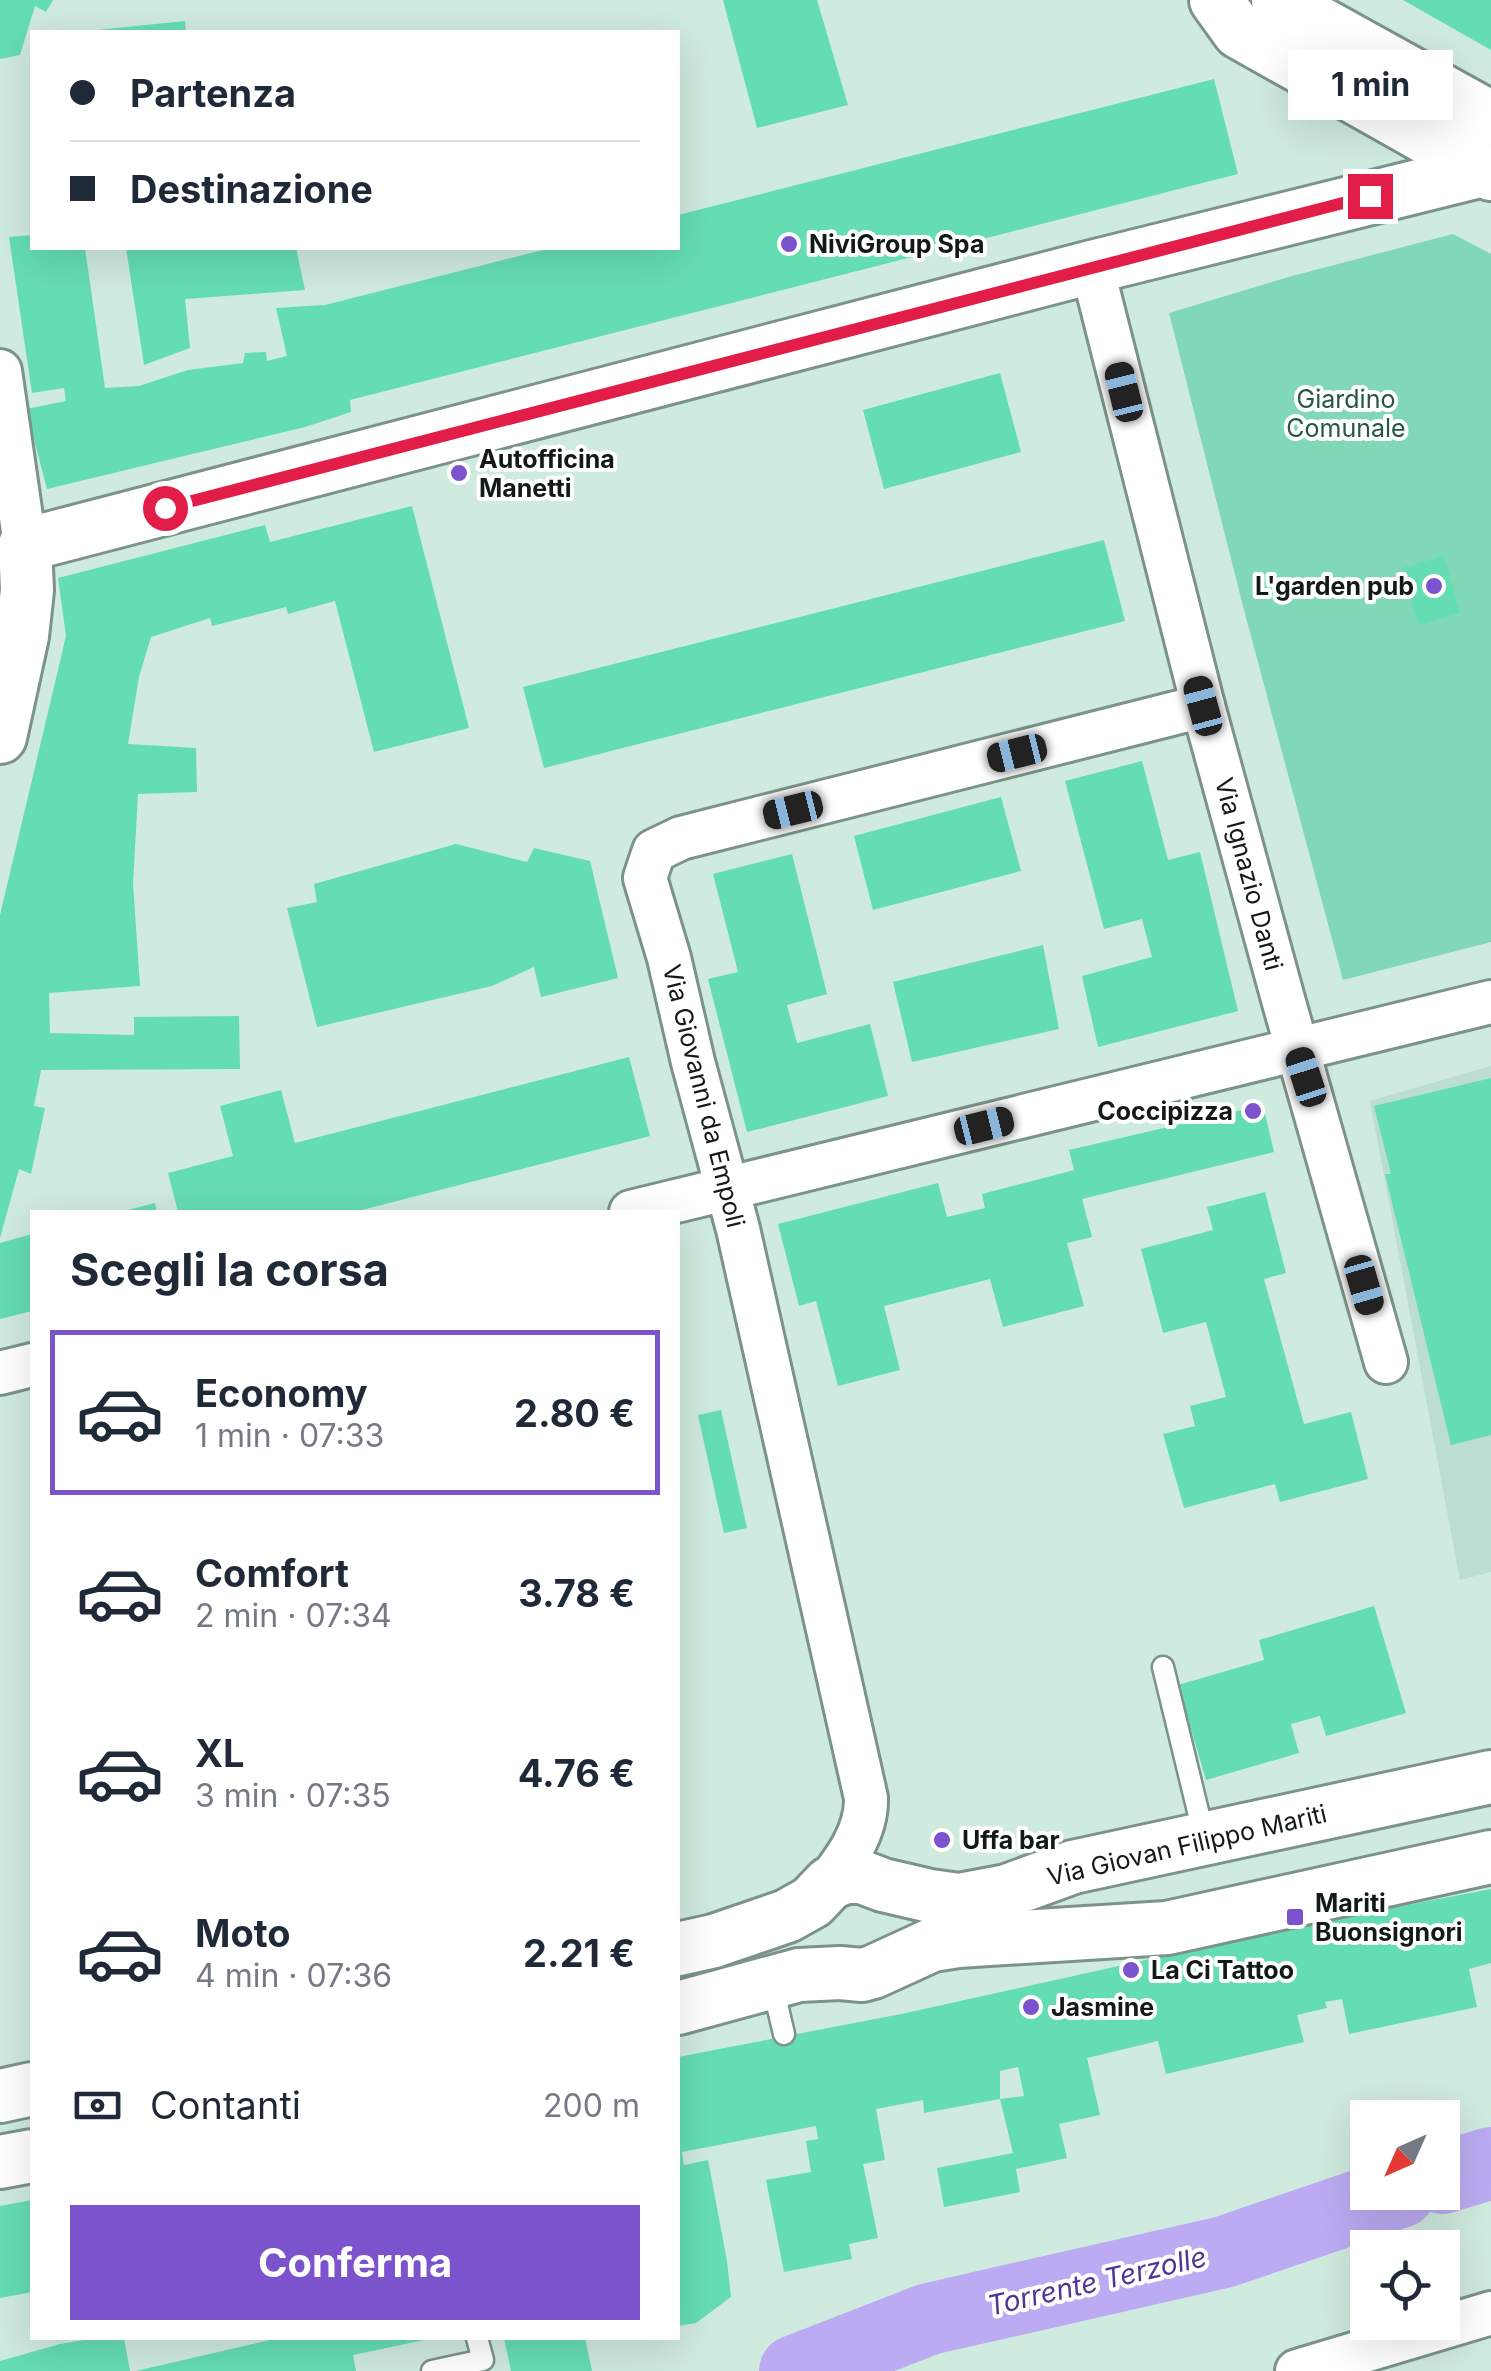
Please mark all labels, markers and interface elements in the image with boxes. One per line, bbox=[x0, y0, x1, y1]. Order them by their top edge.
callout: 1 min bbox=[1288, 51, 1452, 121]
text: 1 min bbox=[1331, 65, 1410, 104]
text: Partenza bbox=[130, 70, 296, 116]
text: Destinazione bbox=[130, 166, 373, 212]
route end bbox=[1348, 174, 1393, 219]
place label: NiviGroup Spa bbox=[809, 229, 984, 259]
marker: NiviGroup Spa bbox=[778, 233, 800, 255]
car bbox=[1102, 359, 1146, 425]
park label: Giardino Comunale bbox=[1286, 384, 1406, 443]
place label: Autofficina Manetti bbox=[479, 444, 615, 503]
marker: Autofficina Manetti bbox=[448, 462, 470, 484]
route start bbox=[143, 486, 188, 531]
place label: L'garden pub bbox=[1255, 571, 1414, 601]
marker: L'garden pub bbox=[1423, 575, 1445, 597]
car bbox=[1181, 673, 1225, 739]
car bbox=[984, 731, 1050, 775]
street label: Via Ignazio Danti bbox=[1209, 774, 1289, 974]
car bbox=[760, 788, 826, 832]
street label: Via Giovanni da Empoli bbox=[657, 961, 751, 1231]
car bbox=[1282, 1044, 1330, 1110]
place label: Coccipizza bbox=[1097, 1096, 1233, 1126]
marker: Coccipizza bbox=[1242, 1100, 1264, 1122]
car bbox=[951, 1104, 1017, 1148]
text: Scegli la corsa bbox=[70, 1242, 389, 1297]
car bbox=[1341, 1252, 1387, 1318]
icon: car bbox=[75, 1368, 165, 1458]
text: Economy bbox=[195, 1370, 368, 1416]
text: 2.80 € bbox=[514, 1390, 635, 1436]
text: 1 min · 07:33 bbox=[195, 1416, 384, 1455]
icon: car bbox=[75, 1548, 165, 1638]
text: Comfort bbox=[195, 1550, 349, 1596]
text: 3.78 € bbox=[518, 1570, 635, 1616]
text: 2 min · 07:34 bbox=[195, 1596, 392, 1635]
icon: car bbox=[75, 1728, 165, 1818]
text: XL bbox=[195, 1730, 245, 1776]
text: 4.76 € bbox=[518, 1750, 635, 1796]
text: 3 min · 07:35 bbox=[195, 1776, 391, 1815]
street label: Via Giovan Filippo Mariti bbox=[1044, 1798, 1330, 1892]
place label: Uffa bar bbox=[962, 1825, 1060, 1855]
marker: Uffa bar bbox=[931, 1829, 953, 1851]
place label: Mariti Buonsignori bbox=[1315, 1888, 1463, 1947]
marker: Mariti Buonsignori bbox=[1284, 1906, 1306, 1928]
icon: car bbox=[75, 1908, 165, 1998]
text: Moto bbox=[195, 1910, 291, 1956]
text: 2.21 € bbox=[523, 1930, 635, 1976]
place label: La Ci Tattoo bbox=[1151, 1955, 1294, 1985]
text: 4 min · 07:36 bbox=[195, 1956, 392, 1995]
marker: La Ci Tattoo bbox=[1120, 1959, 1142, 1981]
place label: Jasmine bbox=[1051, 1992, 1154, 2022]
marker: Jasmine bbox=[1020, 1996, 1042, 2018]
icon: cash bbox=[70, 2078, 125, 2133]
text: Contanti bbox=[150, 2082, 301, 2128]
text: 200 m bbox=[543, 2086, 640, 2125]
north arrow bbox=[1350, 2100, 1460, 2210]
map controls bbox=[1350, 2100, 1460, 2340]
button: Conferma bbox=[70, 2205, 640, 2320]
button: locate bbox=[1350, 2230, 1460, 2340]
water label: Torrente Terzolle bbox=[984, 2239, 1210, 2323]

